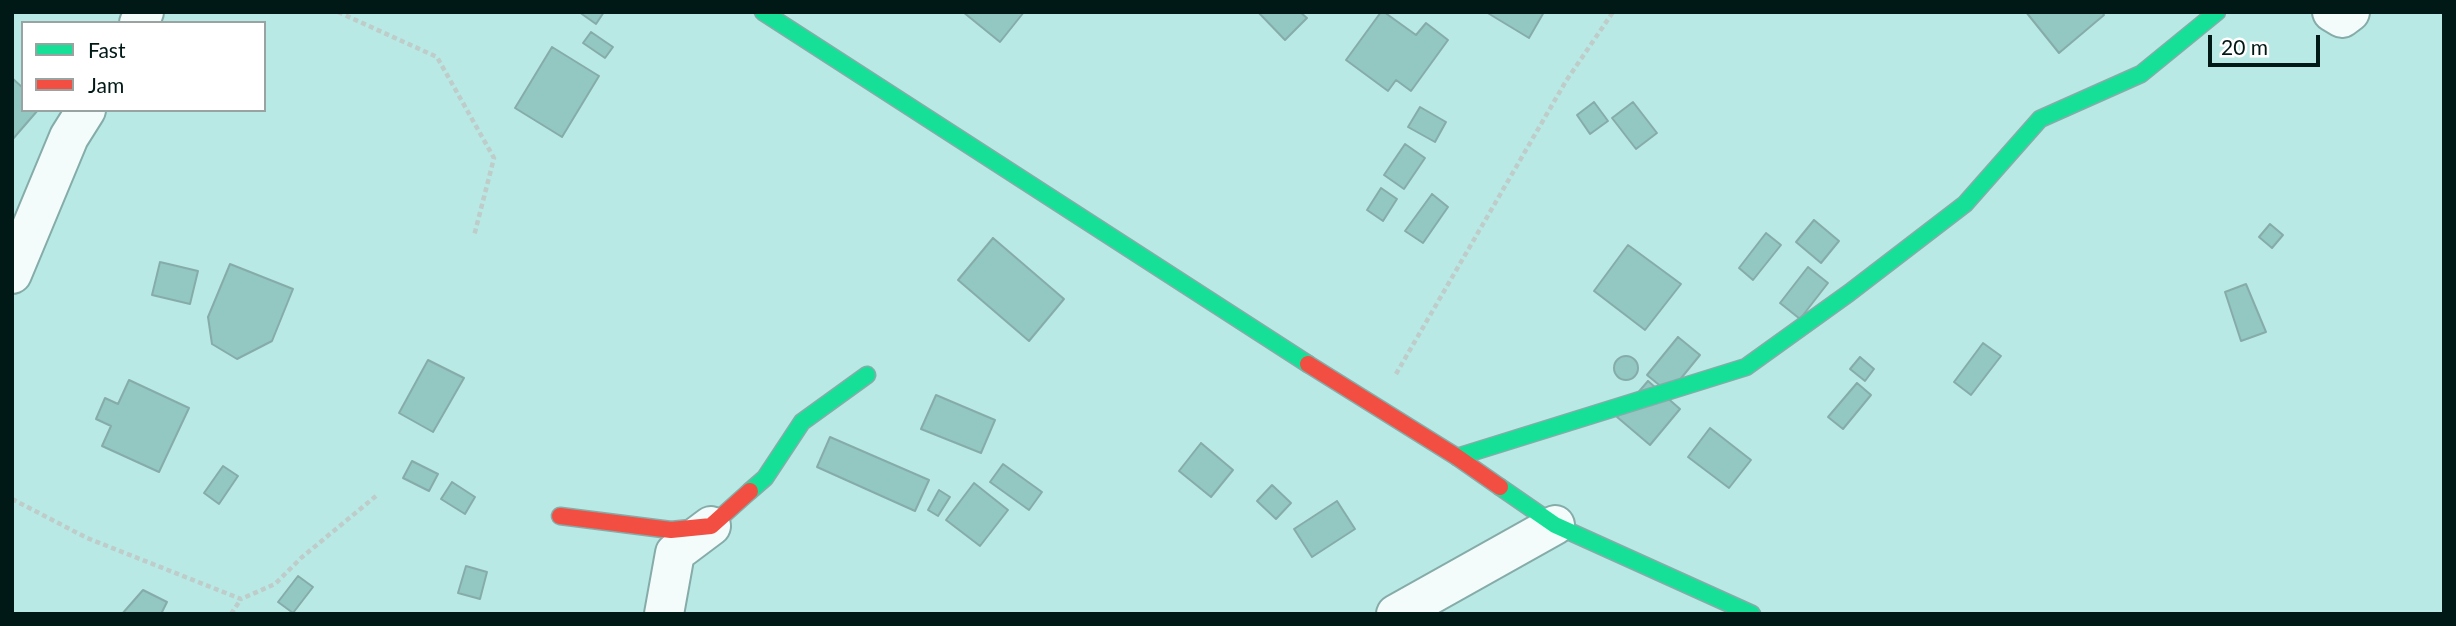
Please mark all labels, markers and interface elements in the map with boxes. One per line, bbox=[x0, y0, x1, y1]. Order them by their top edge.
legend bbox=[21, 21, 266, 112]
scale bar bbox=[2211, 21, 2323, 65]
text: 20 m bbox=[2221, 34, 2268, 59]
text: Fast bbox=[88, 37, 125, 62]
text: Jam bbox=[88, 72, 124, 97]

